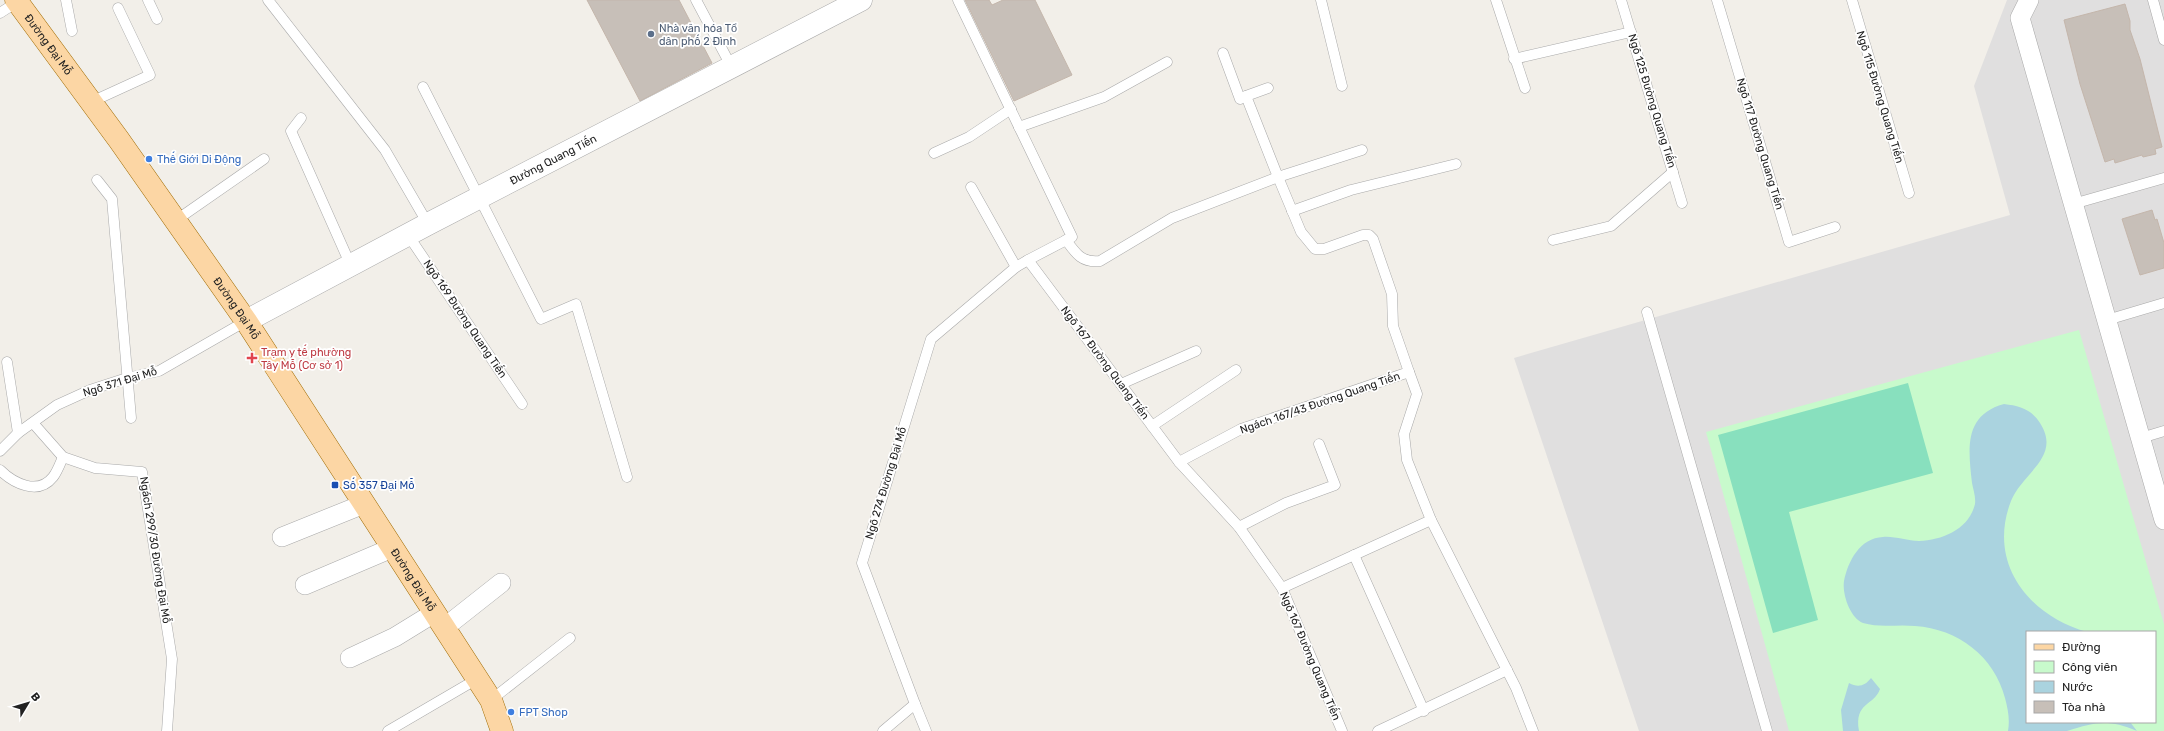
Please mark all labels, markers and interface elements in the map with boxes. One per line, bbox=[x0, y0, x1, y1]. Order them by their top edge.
street label: Đường Đại Mỗ bbox=[22, 11, 76, 77]
place label: Nhà văn hóa Tổ dân phố 2 Đình bbox=[659, 22, 737, 48]
marker: Nhà văn hóa Tổ dân phố 2 Đình bbox=[646, 29, 656, 39]
street label: Ngõ 115 Đường Quang Tiến bbox=[1854, 29, 1908, 165]
street label: Ngõ 125 Đường Quang Tiến bbox=[1625, 32, 1680, 170]
street label: Ngõ 117 Đường Quang Tiến bbox=[1734, 76, 1787, 211]
street label: Đường Quang Tiến bbox=[507, 132, 599, 187]
place label: Thế Giới Di Động bbox=[157, 151, 241, 166]
marker: Thế Giới Di Động bbox=[144, 154, 154, 164]
street label: Ngõ 169 Đường Quang Tiến bbox=[421, 257, 511, 380]
street label: Đường Đại Mỗ bbox=[211, 275, 263, 342]
street label: Ngõ 167 Đường Quang Tiến bbox=[1058, 303, 1153, 422]
place label: Trạm y tế phường Tây Mỗ (Cơ sở 1) bbox=[261, 344, 351, 372]
marker: Trạm y tế phường Tây Mỗ (Cơ sở 1) bbox=[246, 352, 258, 364]
street label: Ngõ 371 Đại Mỗ bbox=[81, 364, 159, 399]
street label: Ngách 167/43 Đường Quang Tiến bbox=[1238, 368, 1402, 437]
street label: Ngõ 274 Đường Đại Mỗ bbox=[862, 425, 909, 541]
street label: Ngách 299/30 Đường Đại Mỗ bbox=[137, 476, 173, 624]
place label: Số 357 Đại Mỗ bbox=[343, 477, 415, 492]
marker: Số 357 Đại Mỗ bbox=[330, 480, 340, 490]
street label: Đường Đại Mỗ bbox=[388, 546, 439, 614]
street label: Ngõ 167 Đường Quang Tiến bbox=[1277, 589, 1344, 722]
legend bbox=[2026, 631, 2156, 723]
text: Đường bbox=[2062, 640, 2101, 654]
text: Công viên bbox=[2062, 660, 2117, 674]
text: Nước bbox=[2062, 680, 2093, 694]
north arrow bbox=[8, 683, 48, 723]
text: B bbox=[28, 690, 43, 704]
text: Tòa nhà bbox=[2062, 700, 2105, 714]
place label: FPT Shop bbox=[519, 706, 568, 719]
marker: FPT Shop bbox=[506, 707, 516, 717]

